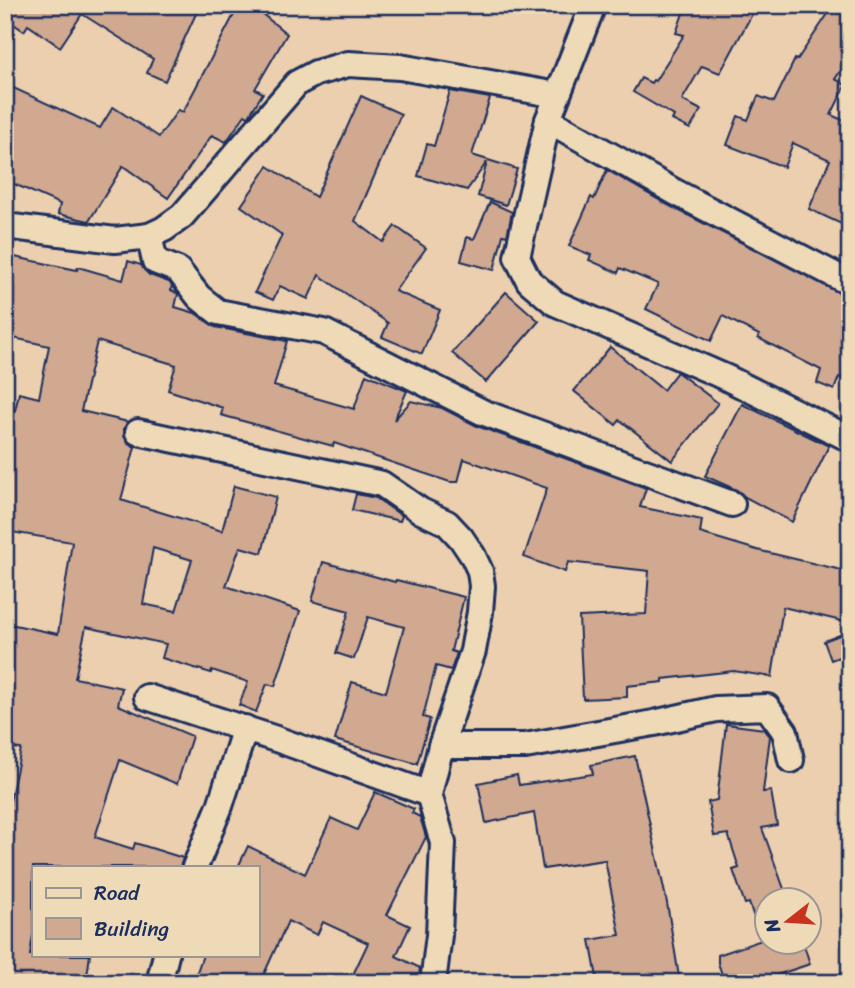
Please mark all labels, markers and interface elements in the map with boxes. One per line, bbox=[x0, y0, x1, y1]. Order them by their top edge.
legend bbox=[32, 866, 259, 956]
text: Road bbox=[94, 874, 141, 912]
north arrow bbox=[754, 886, 824, 956]
text: Building bbox=[94, 910, 170, 948]
text: N bbox=[754, 914, 790, 938]

